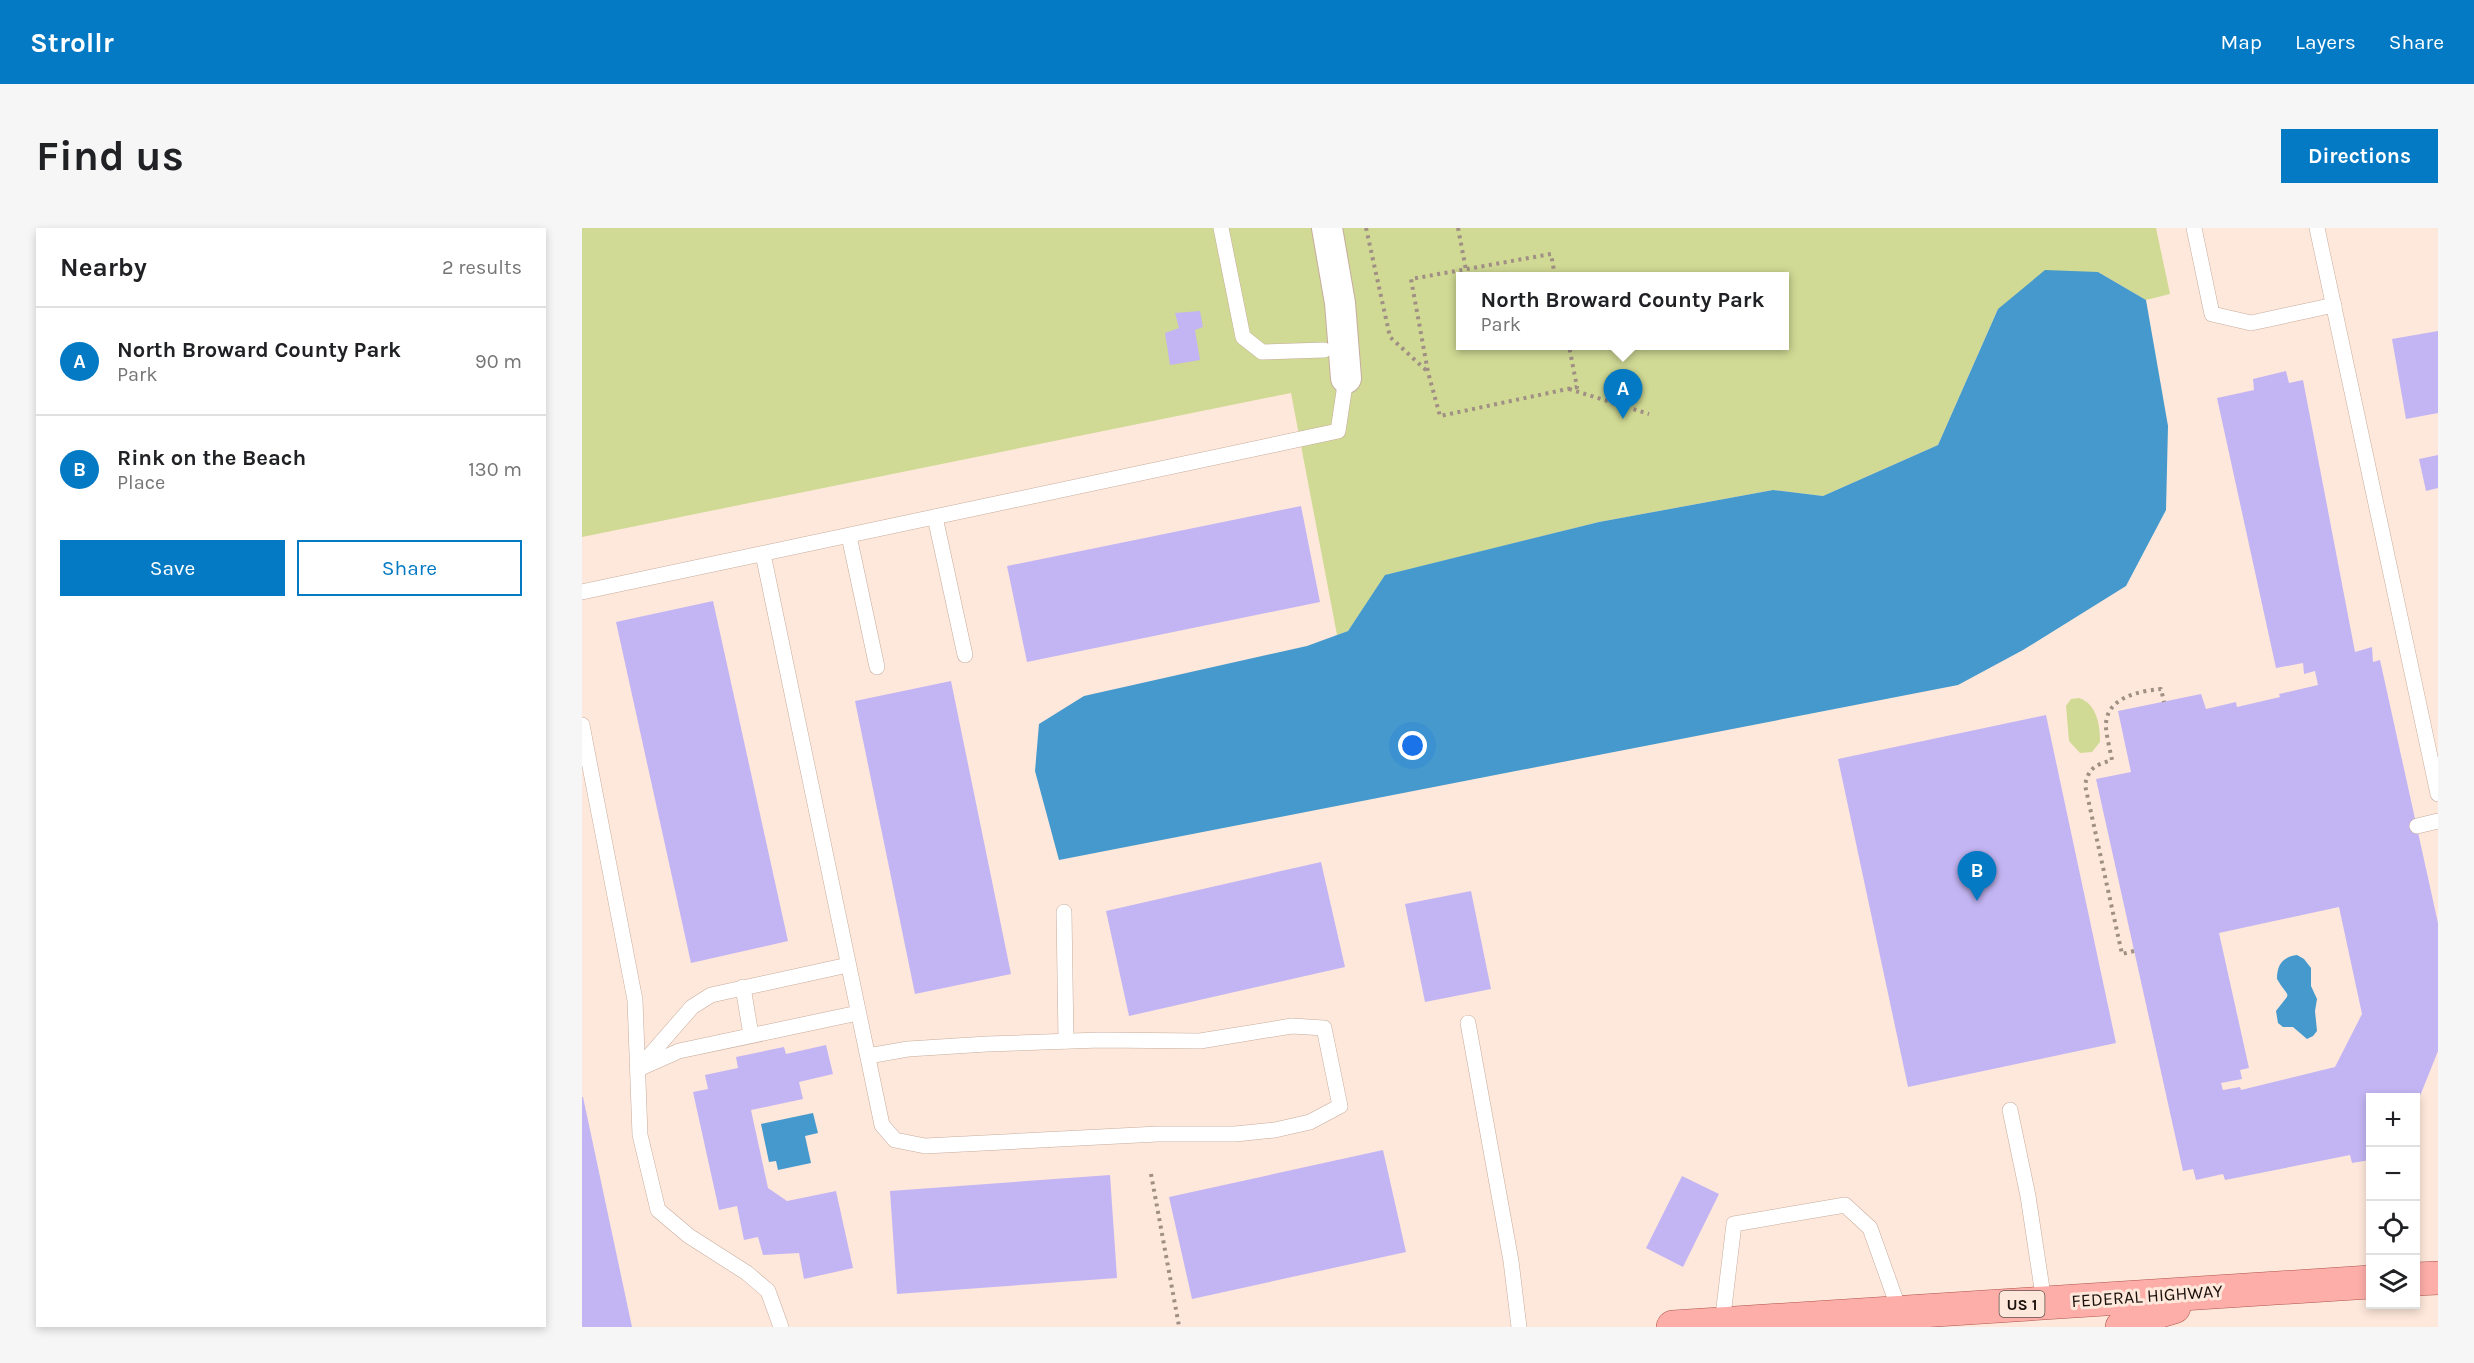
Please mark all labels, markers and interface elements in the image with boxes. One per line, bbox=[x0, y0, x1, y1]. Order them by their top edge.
text: Strollr bbox=[30, 26, 114, 59]
text: Map bbox=[2220, 30, 2262, 54]
text: Layers bbox=[2295, 30, 2356, 54]
text: Share bbox=[2389, 30, 2444, 54]
button: Directions bbox=[2281, 129, 2438, 183]
text: Find us bbox=[36, 131, 184, 181]
text: Nearby bbox=[60, 252, 147, 283]
text: 2 results bbox=[442, 256, 522, 279]
popup bbox=[1456, 272, 1789, 350]
text: North Broward County Park bbox=[1481, 287, 1764, 313]
text: Park bbox=[1481, 313, 1521, 336]
text: North Broward County Park bbox=[117, 337, 401, 363]
text: A bbox=[73, 350, 86, 373]
text: 90 m bbox=[475, 350, 522, 373]
text: Park bbox=[117, 363, 158, 386]
pin: A bbox=[1604, 370, 1642, 419]
text: Rink on the Beach bbox=[117, 445, 306, 471]
text: B bbox=[73, 458, 86, 481]
text: 130 m bbox=[468, 458, 522, 481]
text: Place bbox=[117, 471, 165, 494]
button: Save bbox=[60, 540, 285, 596]
button: Share bbox=[297, 540, 522, 596]
your location bbox=[1398, 731, 1427, 760]
pin: B bbox=[1958, 852, 1996, 901]
map controls bbox=[2366, 1093, 2420, 1309]
button: + bbox=[2366, 1093, 2420, 1147]
button: − bbox=[2366, 1147, 2420, 1201]
button: locate bbox=[2366, 1201, 2420, 1255]
button: layers bbox=[2366, 1255, 2420, 1309]
street label: FEDERAL HIGHWAY bbox=[2071, 1280, 2223, 1312]
road number: US 1 bbox=[2000, 1291, 2044, 1317]

